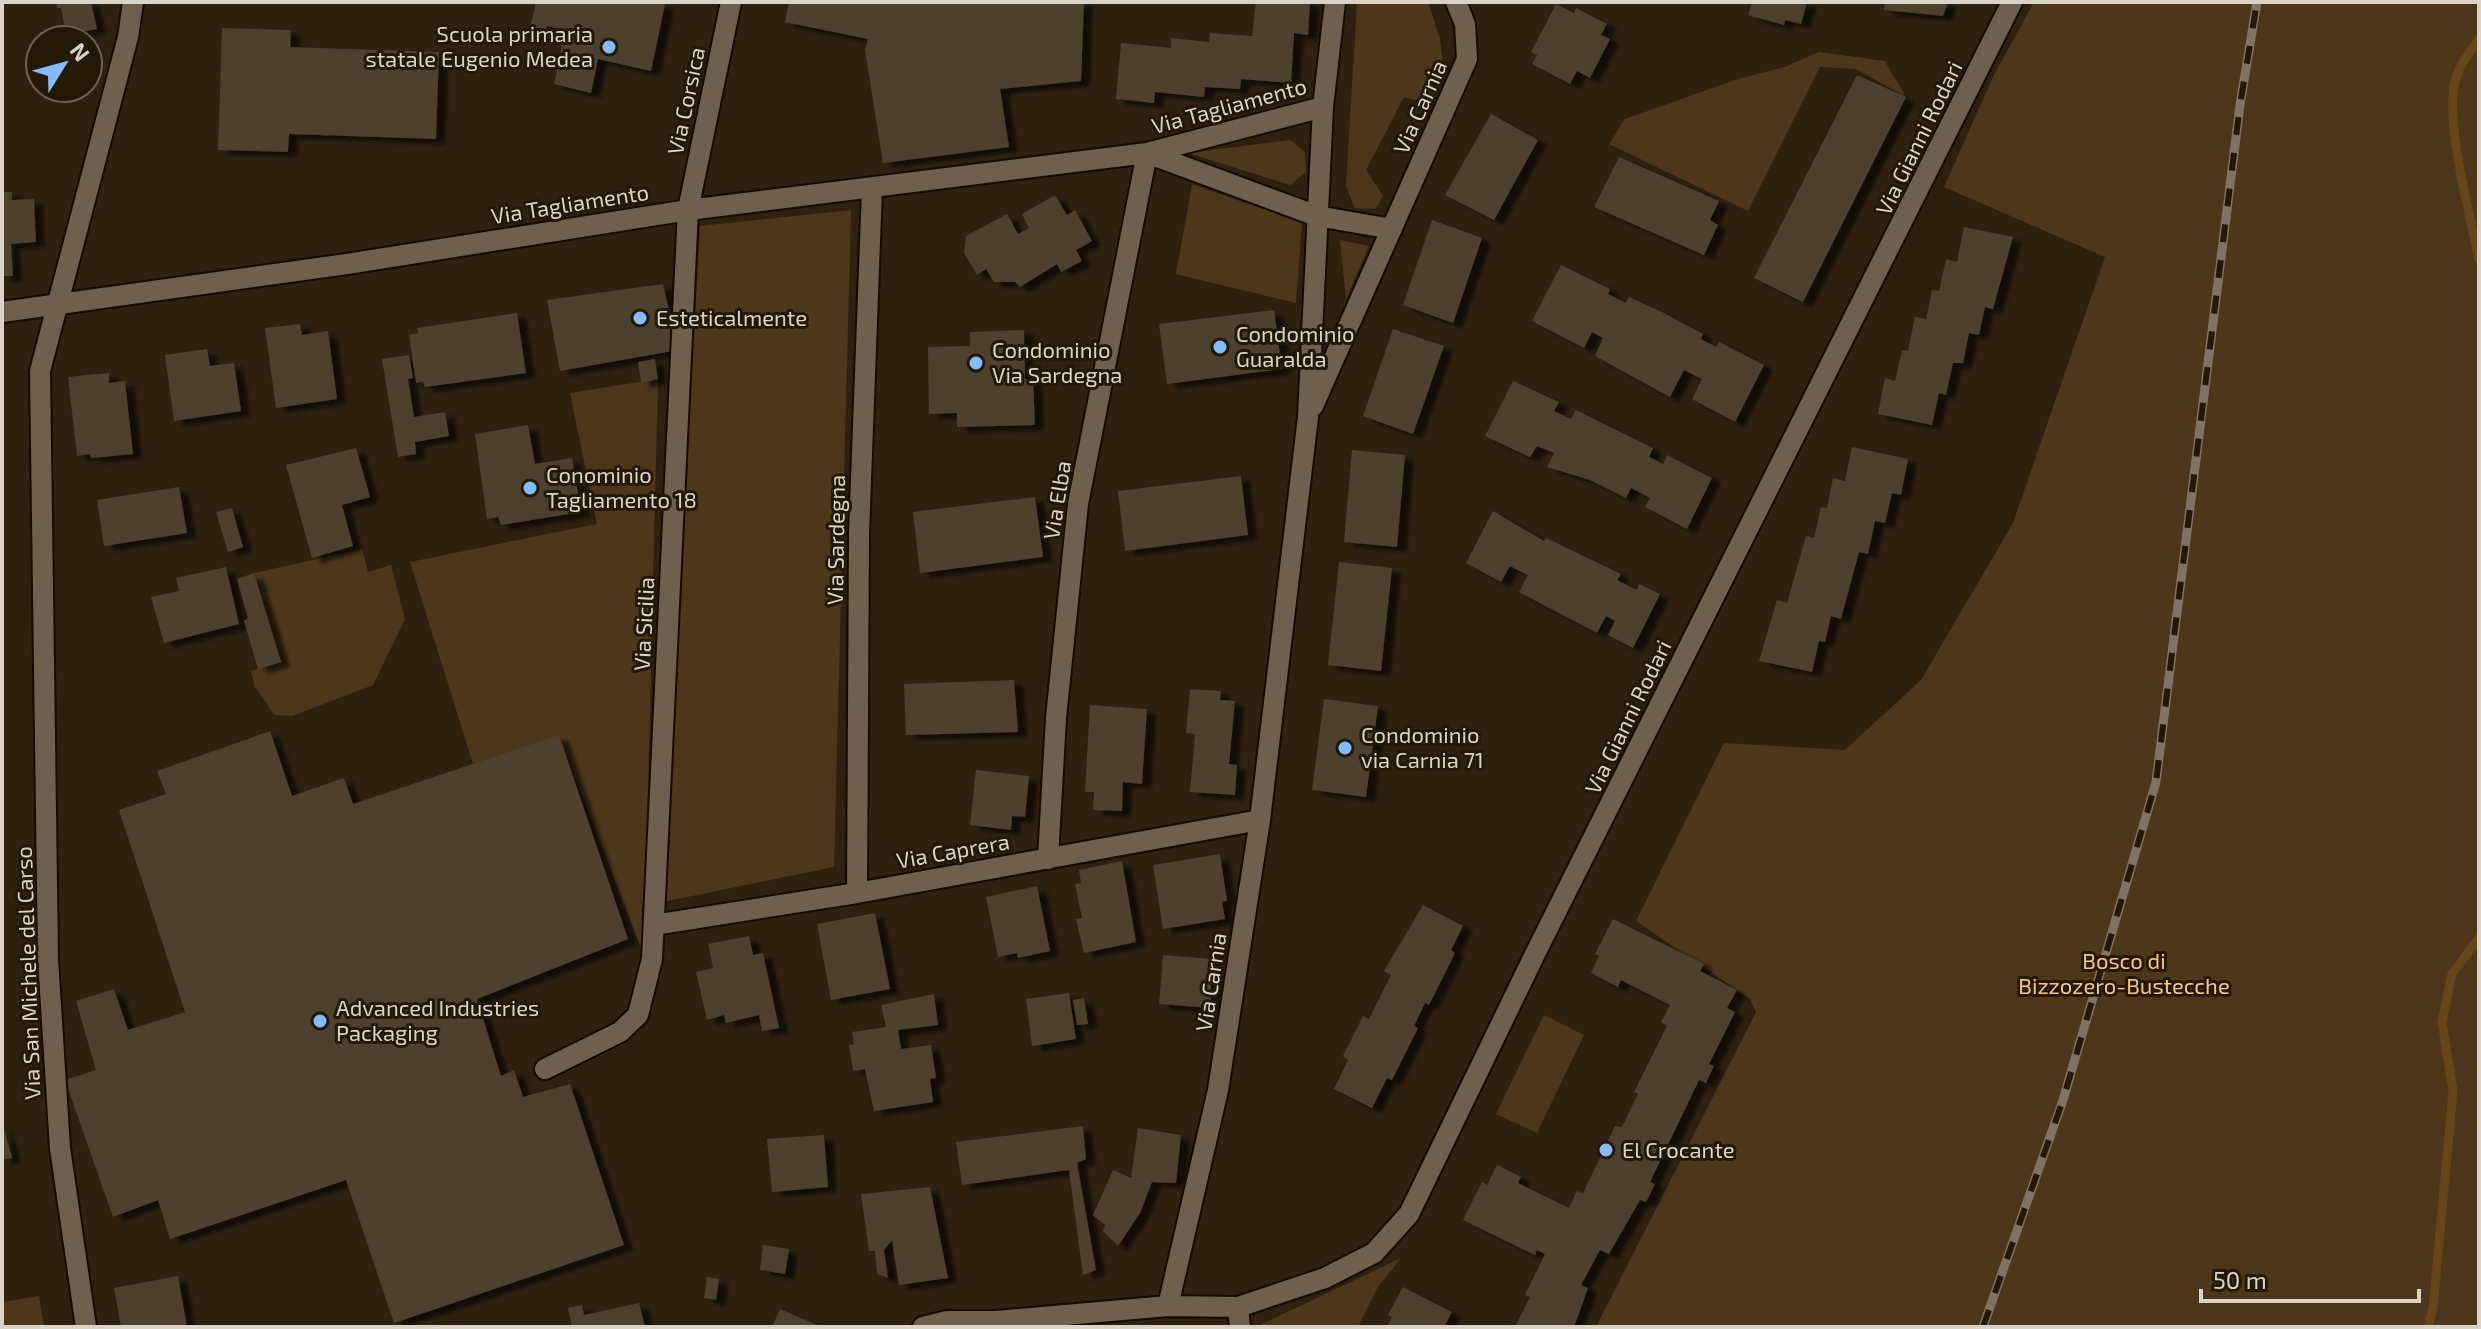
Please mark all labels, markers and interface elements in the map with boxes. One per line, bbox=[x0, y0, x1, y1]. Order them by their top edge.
place label: Scuola primaria statale Eugenio Medea bbox=[366, 20, 593, 71]
north arrow bbox=[24, 24, 104, 104]
text: N bbox=[66, 37, 96, 66]
marker: Scuola primaria statale Eugenio Medea bbox=[600, 38, 618, 56]
street label: Via Corsica bbox=[661, 45, 709, 157]
street label: Via Carnia bbox=[1387, 56, 1451, 157]
street label: Via Gianni Rodari bbox=[1870, 56, 1967, 219]
street label: Via Tagliamento bbox=[1148, 72, 1309, 138]
street label: Via Tagliamento bbox=[489, 178, 651, 228]
place label: Esteticalmente bbox=[656, 304, 807, 330]
marker: Esteticalmente bbox=[631, 309, 649, 327]
place label: Condominio Guaralda bbox=[1236, 320, 1354, 371]
place label: Condominio Via Sardegna bbox=[992, 336, 1122, 387]
marker: Condominio Guaralda bbox=[1211, 338, 1229, 356]
marker: Condominio Via Sardegna bbox=[967, 354, 985, 372]
street label: Via Elba bbox=[1037, 459, 1075, 541]
place label: Conominio Tagliamento 18 bbox=[546, 461, 697, 512]
street label: Via Sardegna bbox=[821, 475, 849, 605]
marker: Conominio Tagliamento 18 bbox=[521, 479, 539, 497]
street label: Via Sicilia bbox=[628, 576, 658, 672]
street label: Via Gianni Rodari bbox=[1579, 635, 1676, 798]
place label: Condominio via Carnia 71 bbox=[1361, 721, 1484, 772]
marker: Condominio via Carnia 71 bbox=[1336, 739, 1354, 757]
street label: Via Caprera bbox=[894, 827, 1011, 873]
street label: Via San Michele del Carso bbox=[10, 846, 44, 1100]
street label: Via Carnia bbox=[1189, 931, 1231, 1033]
park label: Bosco di Bizzozero-Bustecche bbox=[2018, 947, 2230, 998]
place label: Advanced Industries Packaging bbox=[336, 994, 539, 1045]
marker: Advanced Industries Packaging bbox=[311, 1012, 329, 1030]
place label: El Crocante bbox=[1622, 1136, 1735, 1162]
marker: El Crocante bbox=[1597, 1141, 1615, 1159]
scale bar bbox=[2201, 1253, 2419, 1303]
text: 50 m bbox=[2213, 1265, 2267, 1294]

